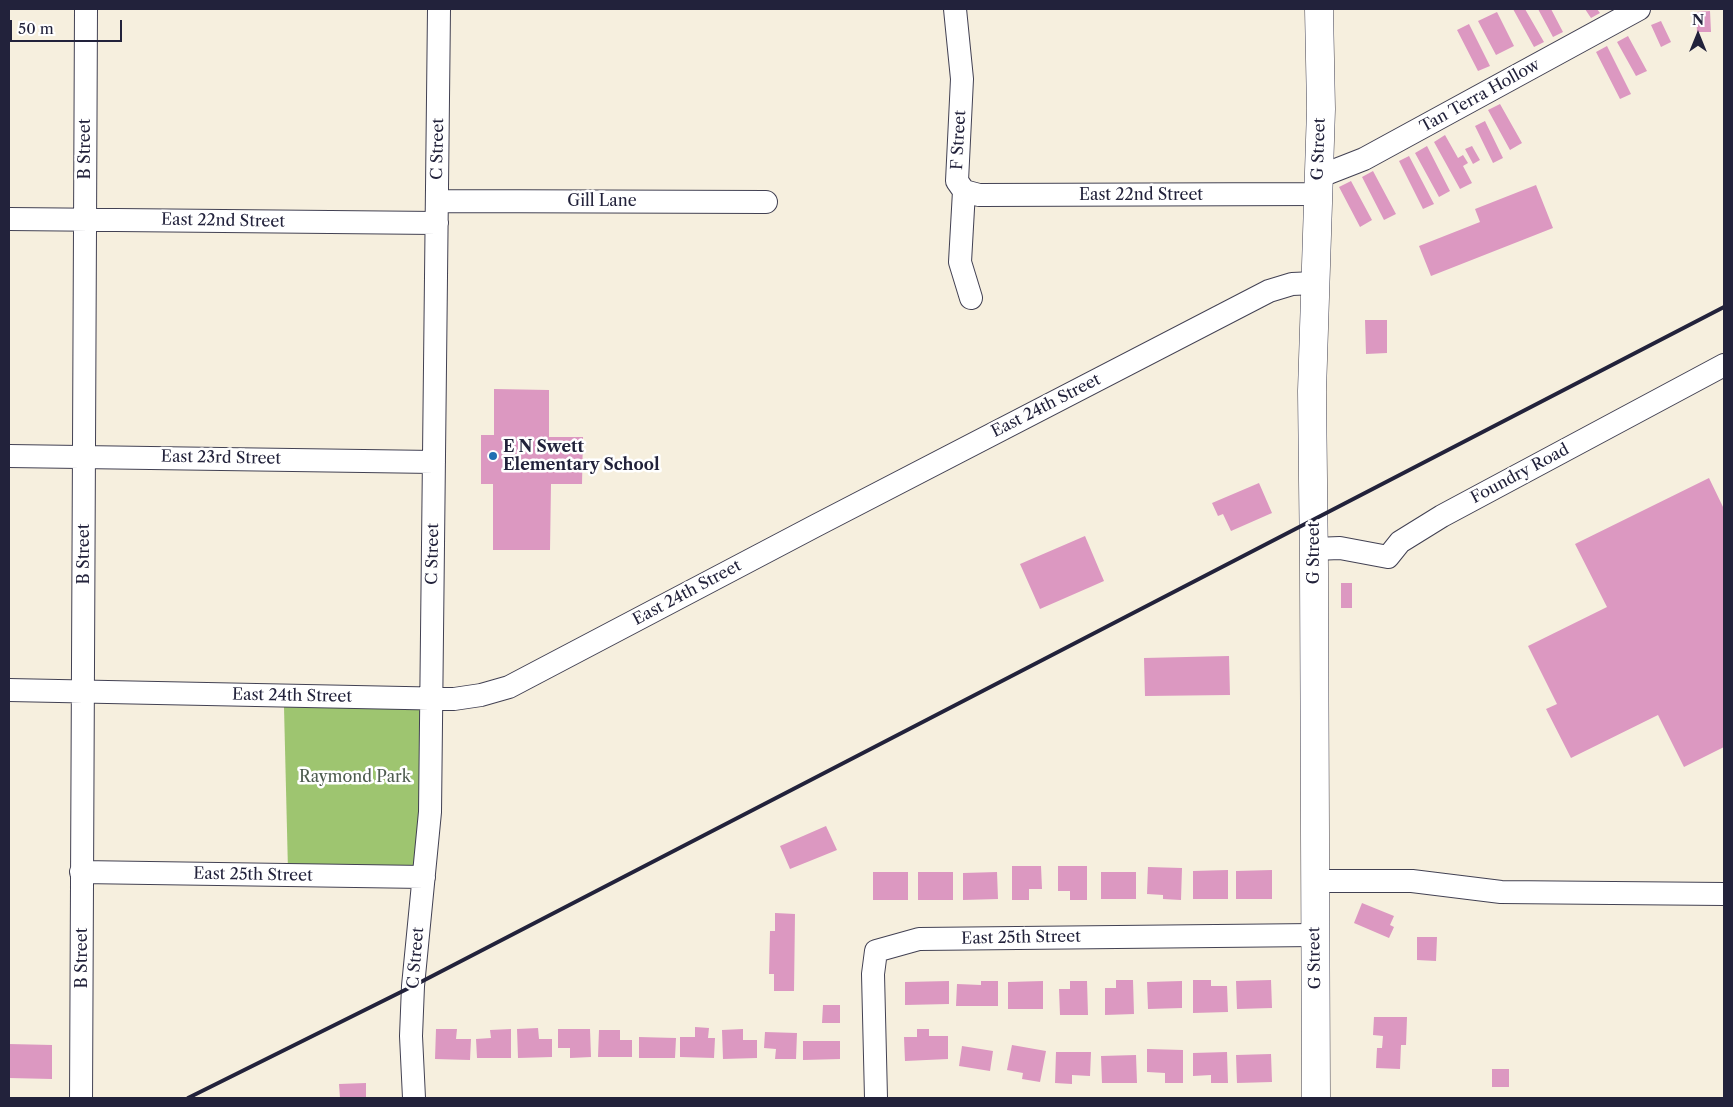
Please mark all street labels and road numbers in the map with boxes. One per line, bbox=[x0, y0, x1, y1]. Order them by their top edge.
street label: Tan Terra Hollow bbox=[1417, 55, 1543, 137]
street label: F Street bbox=[948, 110, 970, 170]
street label: G Street bbox=[1308, 117, 1330, 181]
street label: C Street bbox=[428, 118, 448, 180]
street label: B Street bbox=[75, 119, 95, 179]
street label: East 22nd Street bbox=[1079, 185, 1203, 205]
street label: Gill Lane bbox=[567, 191, 637, 211]
street label: East 22nd Street bbox=[161, 210, 285, 232]
street label: East 24th Street bbox=[988, 370, 1104, 442]
street label: Foundry Road bbox=[1468, 440, 1572, 508]
street label: East 23rd Street bbox=[161, 447, 281, 469]
street label: G Street bbox=[1304, 522, 1324, 584]
street label: C Street bbox=[423, 523, 443, 585]
street label: B Street bbox=[74, 524, 94, 584]
street label: East 24th Street bbox=[630, 556, 744, 630]
street label: East 24th Street bbox=[232, 685, 352, 707]
street label: East 25th Street bbox=[193, 864, 313, 886]
street label: C Street bbox=[404, 926, 428, 990]
street label: East 25th Street bbox=[961, 927, 1081, 949]
street label: G Street bbox=[1305, 927, 1325, 989]
street label: B Street bbox=[72, 928, 92, 988]

